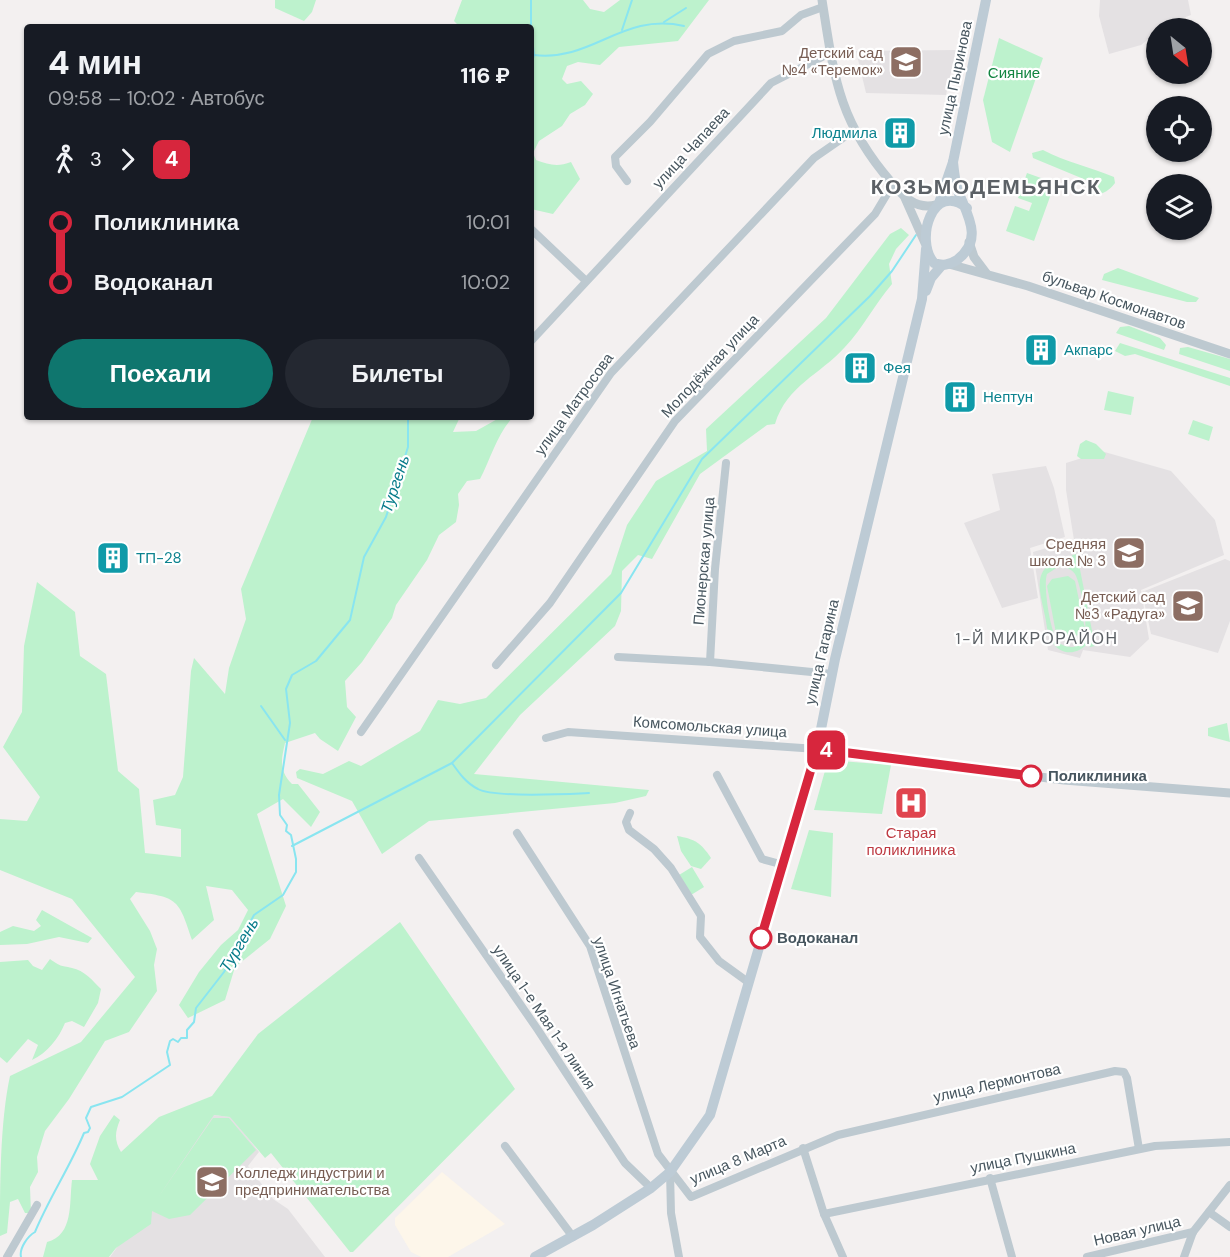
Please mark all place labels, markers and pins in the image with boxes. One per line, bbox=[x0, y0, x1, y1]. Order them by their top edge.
place label: Детский сад №4 «Теремок» bbox=[782, 43, 883, 80]
school or university icon: Детский сад №4 «Теремок» bbox=[888, 44, 924, 80]
building icon: Людмила bbox=[882, 115, 918, 151]
place label: Людмила bbox=[812, 123, 878, 143]
building icon: Акпарс bbox=[1023, 332, 1059, 368]
place label: Акпарс bbox=[1064, 340, 1113, 360]
building icon: Фея bbox=[842, 350, 878, 386]
place label: Фея bbox=[883, 358, 911, 378]
building icon: Нептун bbox=[942, 379, 978, 415]
place label: Нептун bbox=[983, 387, 1033, 407]
place label: Средняя школа № 3 bbox=[1029, 534, 1106, 571]
school or university icon: Средняя школа № 3 bbox=[1111, 535, 1147, 571]
building icon: ТП-28 bbox=[95, 540, 131, 576]
place label: ТП-28 bbox=[136, 548, 182, 568]
place label: Детский сад №3 «Радуга» bbox=[1075, 587, 1165, 624]
school or university icon: Детский сад №3 «Радуга» bbox=[1170, 588, 1206, 624]
marker: Поликлиника bbox=[1020, 765, 1042, 787]
place label: Поликлиника bbox=[1048, 766, 1148, 786]
hospital icon: Старая поликлиника bbox=[893, 785, 929, 821]
place label: Старая поликлиника bbox=[866, 823, 956, 860]
marker: Водоканал bbox=[750, 927, 772, 949]
place label: Водоканал bbox=[777, 928, 858, 948]
place label: Колледж индустрии и предпринимательства bbox=[235, 1163, 390, 1200]
school or university icon: Колледж индустрии и предпринимательства bbox=[194, 1164, 230, 1200]

